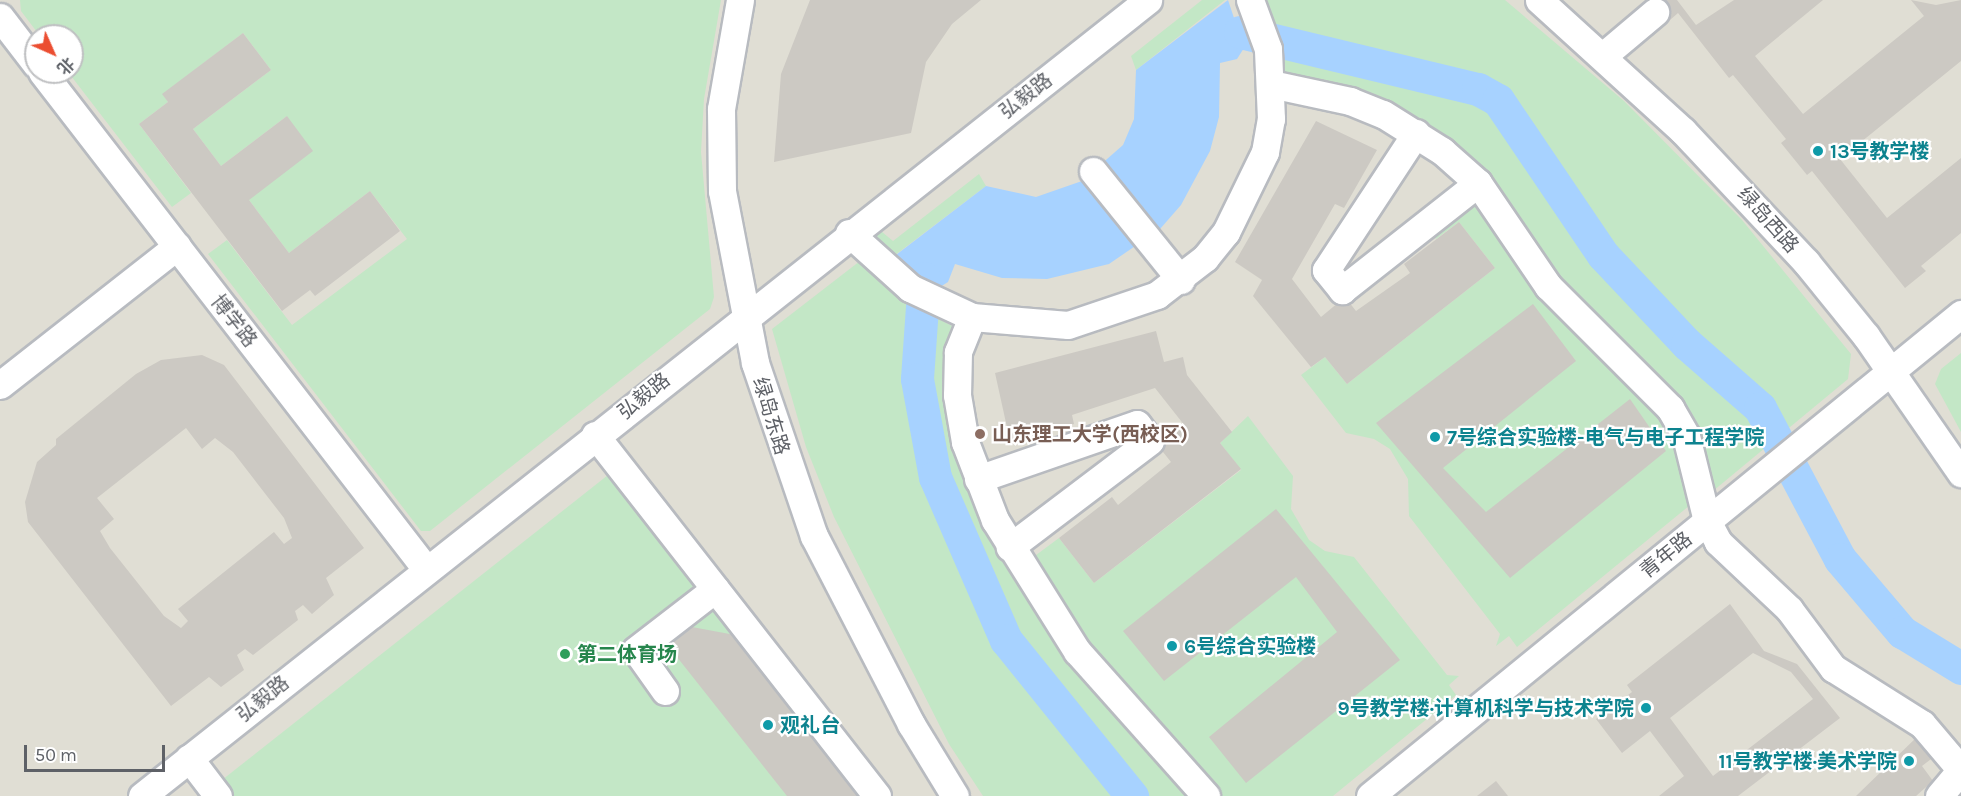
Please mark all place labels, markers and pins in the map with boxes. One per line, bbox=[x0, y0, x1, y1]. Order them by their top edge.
place label: 13号教学楼 bbox=[1830, 139, 1930, 163]
marker: 13号教学楼 bbox=[1811, 144, 1825, 158]
place label: 山东理工大学(西校区) bbox=[992, 422, 1188, 446]
place label: 7号综合实验楼-电气与电子工程学院 bbox=[1447, 425, 1764, 449]
marker: 山东理工大学(西校区) bbox=[973, 427, 987, 441]
marker: 7号综合实验楼-电气与电子工程学院 bbox=[1428, 430, 1442, 444]
place label: 6号综合实验楼 bbox=[1184, 634, 1316, 658]
marker: 6号综合实验楼 bbox=[1165, 639, 1179, 653]
place label: 第二体育场 bbox=[577, 642, 677, 666]
marker: 第二体育场 bbox=[558, 647, 572, 661]
place label: 9号教学楼·计算机科学与技术学院 bbox=[1338, 696, 1634, 720]
marker: 9号教学楼·计算机科学与技术学院 bbox=[1639, 701, 1653, 715]
place label: 观礼台 bbox=[780, 713, 840, 737]
marker: 观礼台 bbox=[761, 718, 775, 732]
place label: 11号教学楼·美术学院 bbox=[1718, 749, 1897, 773]
marker: 11号教学楼·美术学院 bbox=[1902, 754, 1916, 768]

